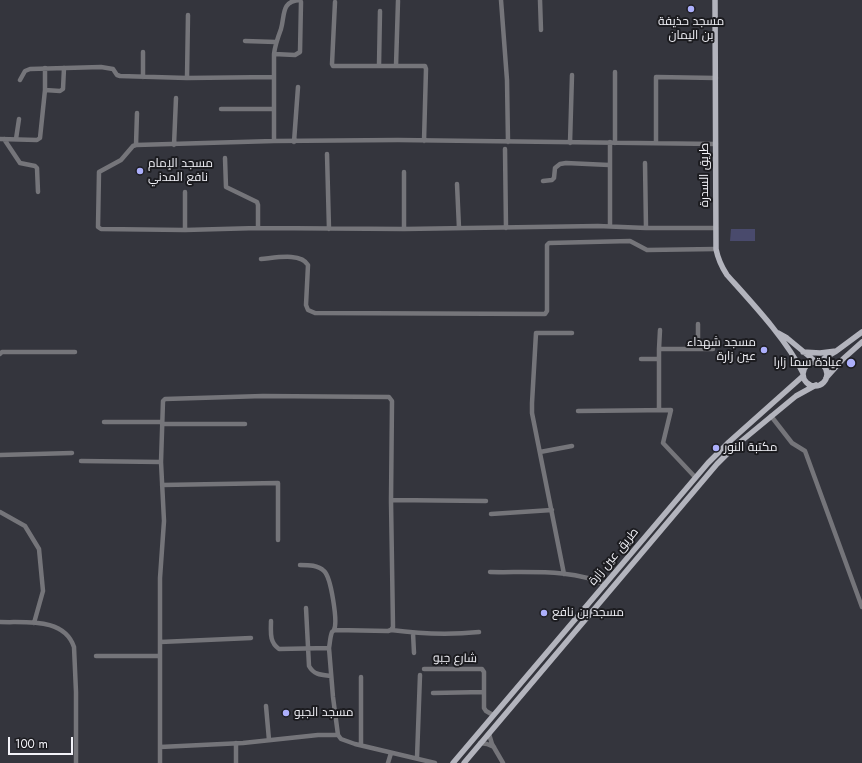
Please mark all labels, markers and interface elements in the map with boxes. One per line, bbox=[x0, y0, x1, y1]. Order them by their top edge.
marker: مسجد حذيفة بن اليمان bbox=[686, 4, 696, 14]
place label: مسجد حذيفة بن اليمان bbox=[658, 15, 724, 43]
street label: طريق السدرة bbox=[698, 143, 712, 207]
place label: مسجد الإمام نافع المدني bbox=[148, 157, 213, 185]
marker: مسجد الإمام نافع المدني bbox=[135, 166, 145, 176]
place label: مسجد شهداء عين زارة bbox=[687, 336, 756, 364]
marker: مسجد شهداء عين زارة bbox=[759, 345, 769, 355]
place label: عيادة سما زارا bbox=[773, 356, 842, 370]
marker: عيادة سما زارا bbox=[845, 357, 857, 369]
place label: مكتبة النور bbox=[724, 441, 777, 455]
marker: مكتبة النور bbox=[711, 443, 721, 453]
street label: طريق عين زارة bbox=[586, 525, 642, 589]
place label: مسجد بن نافع bbox=[552, 606, 624, 620]
marker: مسجد بن نافع bbox=[539, 608, 549, 618]
street label: شارع جبو bbox=[433, 651, 477, 667]
place label: مسجد الجبو bbox=[294, 706, 354, 720]
marker: مسجد الجبو bbox=[281, 708, 291, 718]
scale bar bbox=[10, 729, 75, 755]
text: 100 m bbox=[15, 735, 48, 753]

